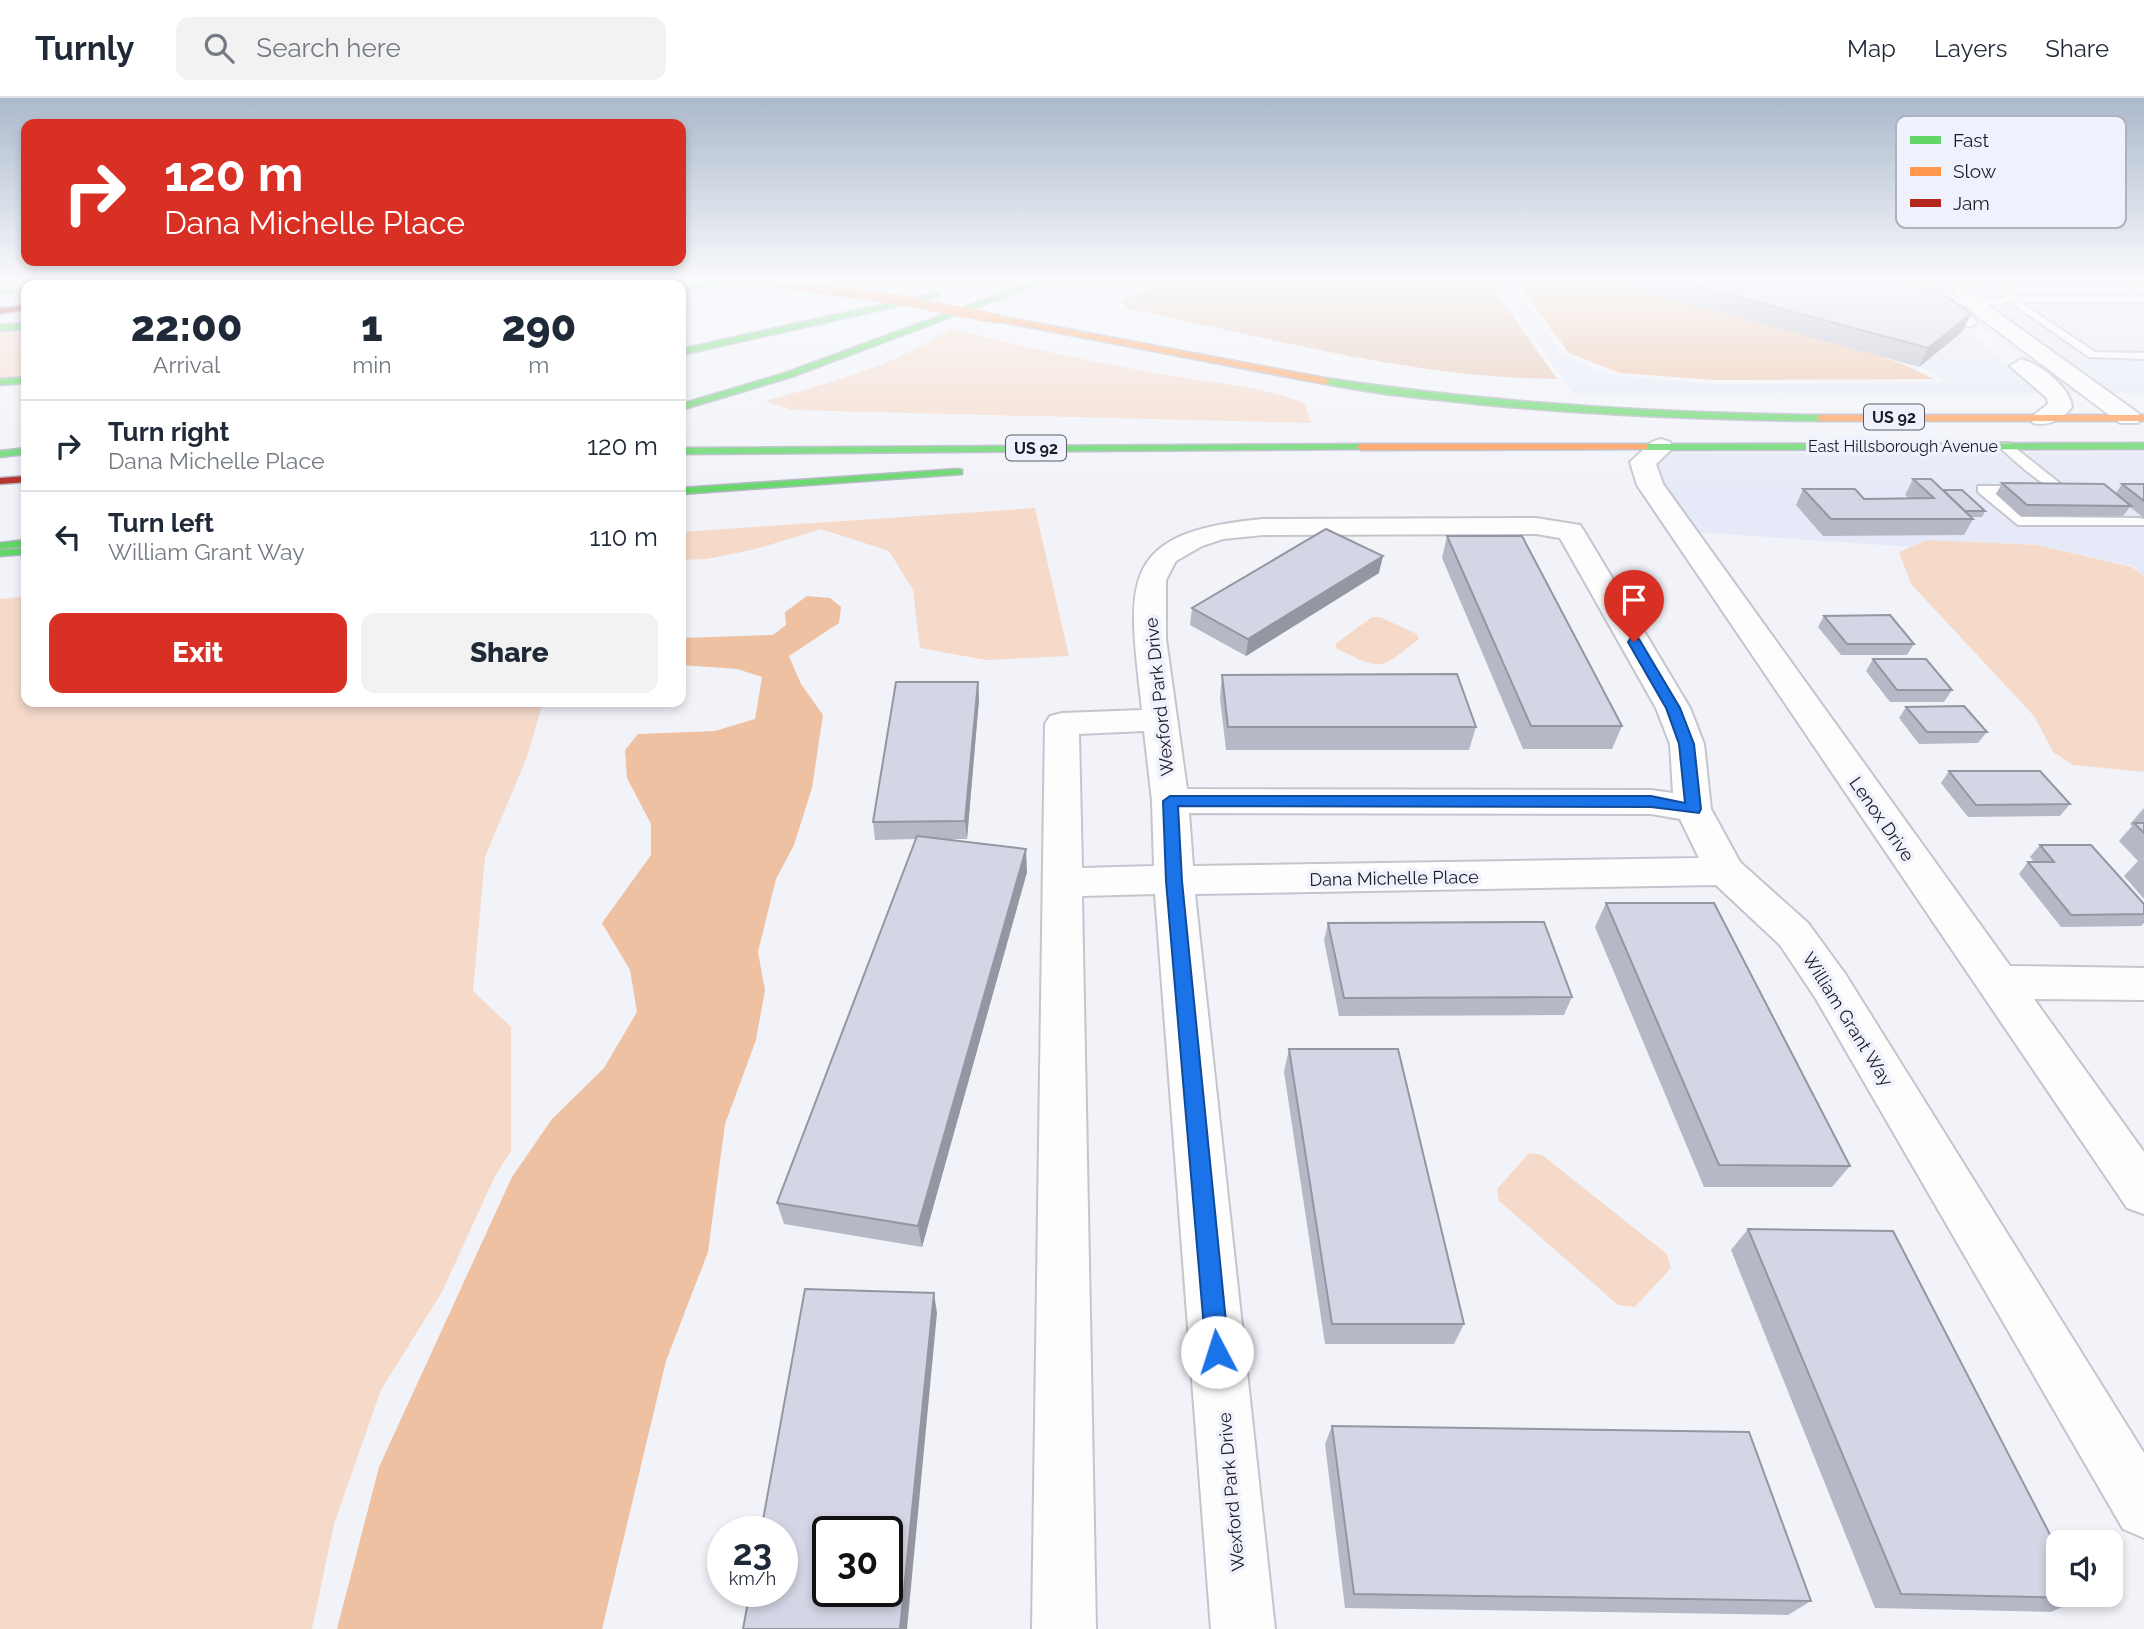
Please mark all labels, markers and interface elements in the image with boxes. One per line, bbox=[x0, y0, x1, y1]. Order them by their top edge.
search box bbox=[176, 17, 666, 80]
text: Turnly bbox=[35, 29, 134, 68]
icon: search bbox=[200, 29, 238, 67]
text: Search here bbox=[256, 33, 401, 63]
text: Map bbox=[1847, 34, 1896, 63]
text: Layers bbox=[1934, 34, 2007, 63]
text: Share bbox=[2045, 34, 2109, 63]
legend bbox=[1896, 116, 2126, 228]
text: Fast bbox=[1953, 129, 1989, 151]
text: 120 m bbox=[164, 145, 303, 202]
icon: right bbox=[49, 147, 140, 238]
text: Slow bbox=[1953, 160, 1997, 182]
text: Jam bbox=[1953, 192, 1990, 214]
text: Dana Michelle Place bbox=[164, 204, 465, 241]
text: 22:00 bbox=[131, 302, 242, 351]
text: 1 bbox=[361, 302, 383, 351]
text: 290 bbox=[501, 302, 576, 351]
text: Arrival bbox=[153, 351, 220, 378]
text: min bbox=[352, 351, 392, 378]
text: m bbox=[528, 351, 549, 378]
road number: US 92 bbox=[1864, 404, 1924, 430]
text: Turn right bbox=[108, 417, 229, 447]
icon: right bbox=[49, 427, 87, 465]
text: 120 m bbox=[587, 431, 658, 461]
road number: US 92 bbox=[1006, 436, 1066, 460]
street label: East Hillsborough Avenue bbox=[1808, 437, 1998, 456]
text: Dana Michelle Place bbox=[108, 447, 324, 474]
text: Turn left bbox=[108, 508, 214, 538]
icon: left bbox=[49, 518, 87, 556]
text: 110 m bbox=[589, 522, 658, 552]
text: William Grant Way bbox=[108, 538, 305, 565]
pin bbox=[1604, 570, 1664, 642]
icon: arrive bbox=[1615, 581, 1653, 619]
button: Exit bbox=[49, 613, 347, 693]
button: Share bbox=[361, 613, 658, 693]
street label: Wexford Park Drive bbox=[1140, 616, 1178, 777]
street label: Lenox Drive bbox=[1845, 773, 1919, 866]
street label: Dana Michelle Place bbox=[1309, 866, 1479, 890]
street label: William Grant Way bbox=[1798, 948, 1898, 1090]
position arrow bbox=[1180, 1315, 1254, 1389]
street label: Wexford Park Drive bbox=[1214, 1411, 1248, 1572]
speed limit sign: 30 bbox=[812, 1516, 903, 1607]
map controls bbox=[2046, 1530, 2123, 1607]
button: sound bbox=[2046, 1530, 2123, 1607]
text: 23 bbox=[733, 1532, 772, 1573]
text: km/h bbox=[729, 1568, 776, 1589]

